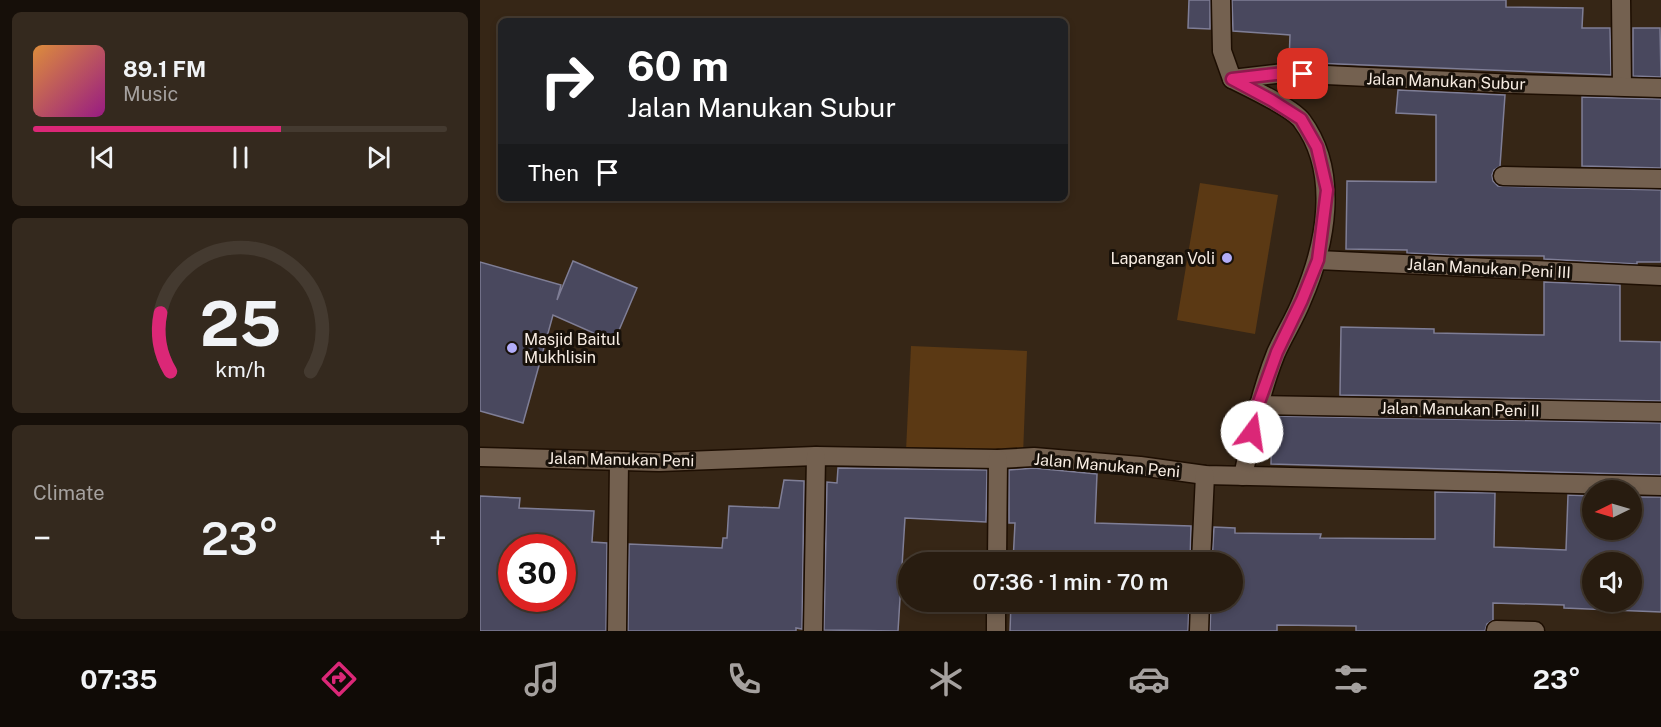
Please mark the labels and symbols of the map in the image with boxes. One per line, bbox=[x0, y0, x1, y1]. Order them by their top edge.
pin bbox=[1277, 48, 1328, 99]
street label: Jalan Manukan Subur bbox=[1366, 69, 1526, 94]
place label: Lapangan Voli bbox=[1111, 249, 1215, 268]
marker: Lapangan Voli bbox=[1220, 251, 1234, 265]
street label: Jalan Manukan Peni III bbox=[1407, 255, 1571, 282]
place label: Masjid Baitul Mukhlisin bbox=[524, 330, 621, 367]
marker: Masjid Baitul Mukhlisin bbox=[505, 341, 519, 355]
street label: Jalan Manukan Peni II bbox=[1380, 399, 1540, 420]
position arrow bbox=[1220, 400, 1284, 464]
street label: Jalan Manukan Peni bbox=[548, 449, 694, 470]
street label: Jalan Manukan Peni bbox=[1033, 450, 1181, 481]
north arrow bbox=[1582, 480, 1642, 540]
speed limit sign: 30 bbox=[498, 534, 576, 612]

